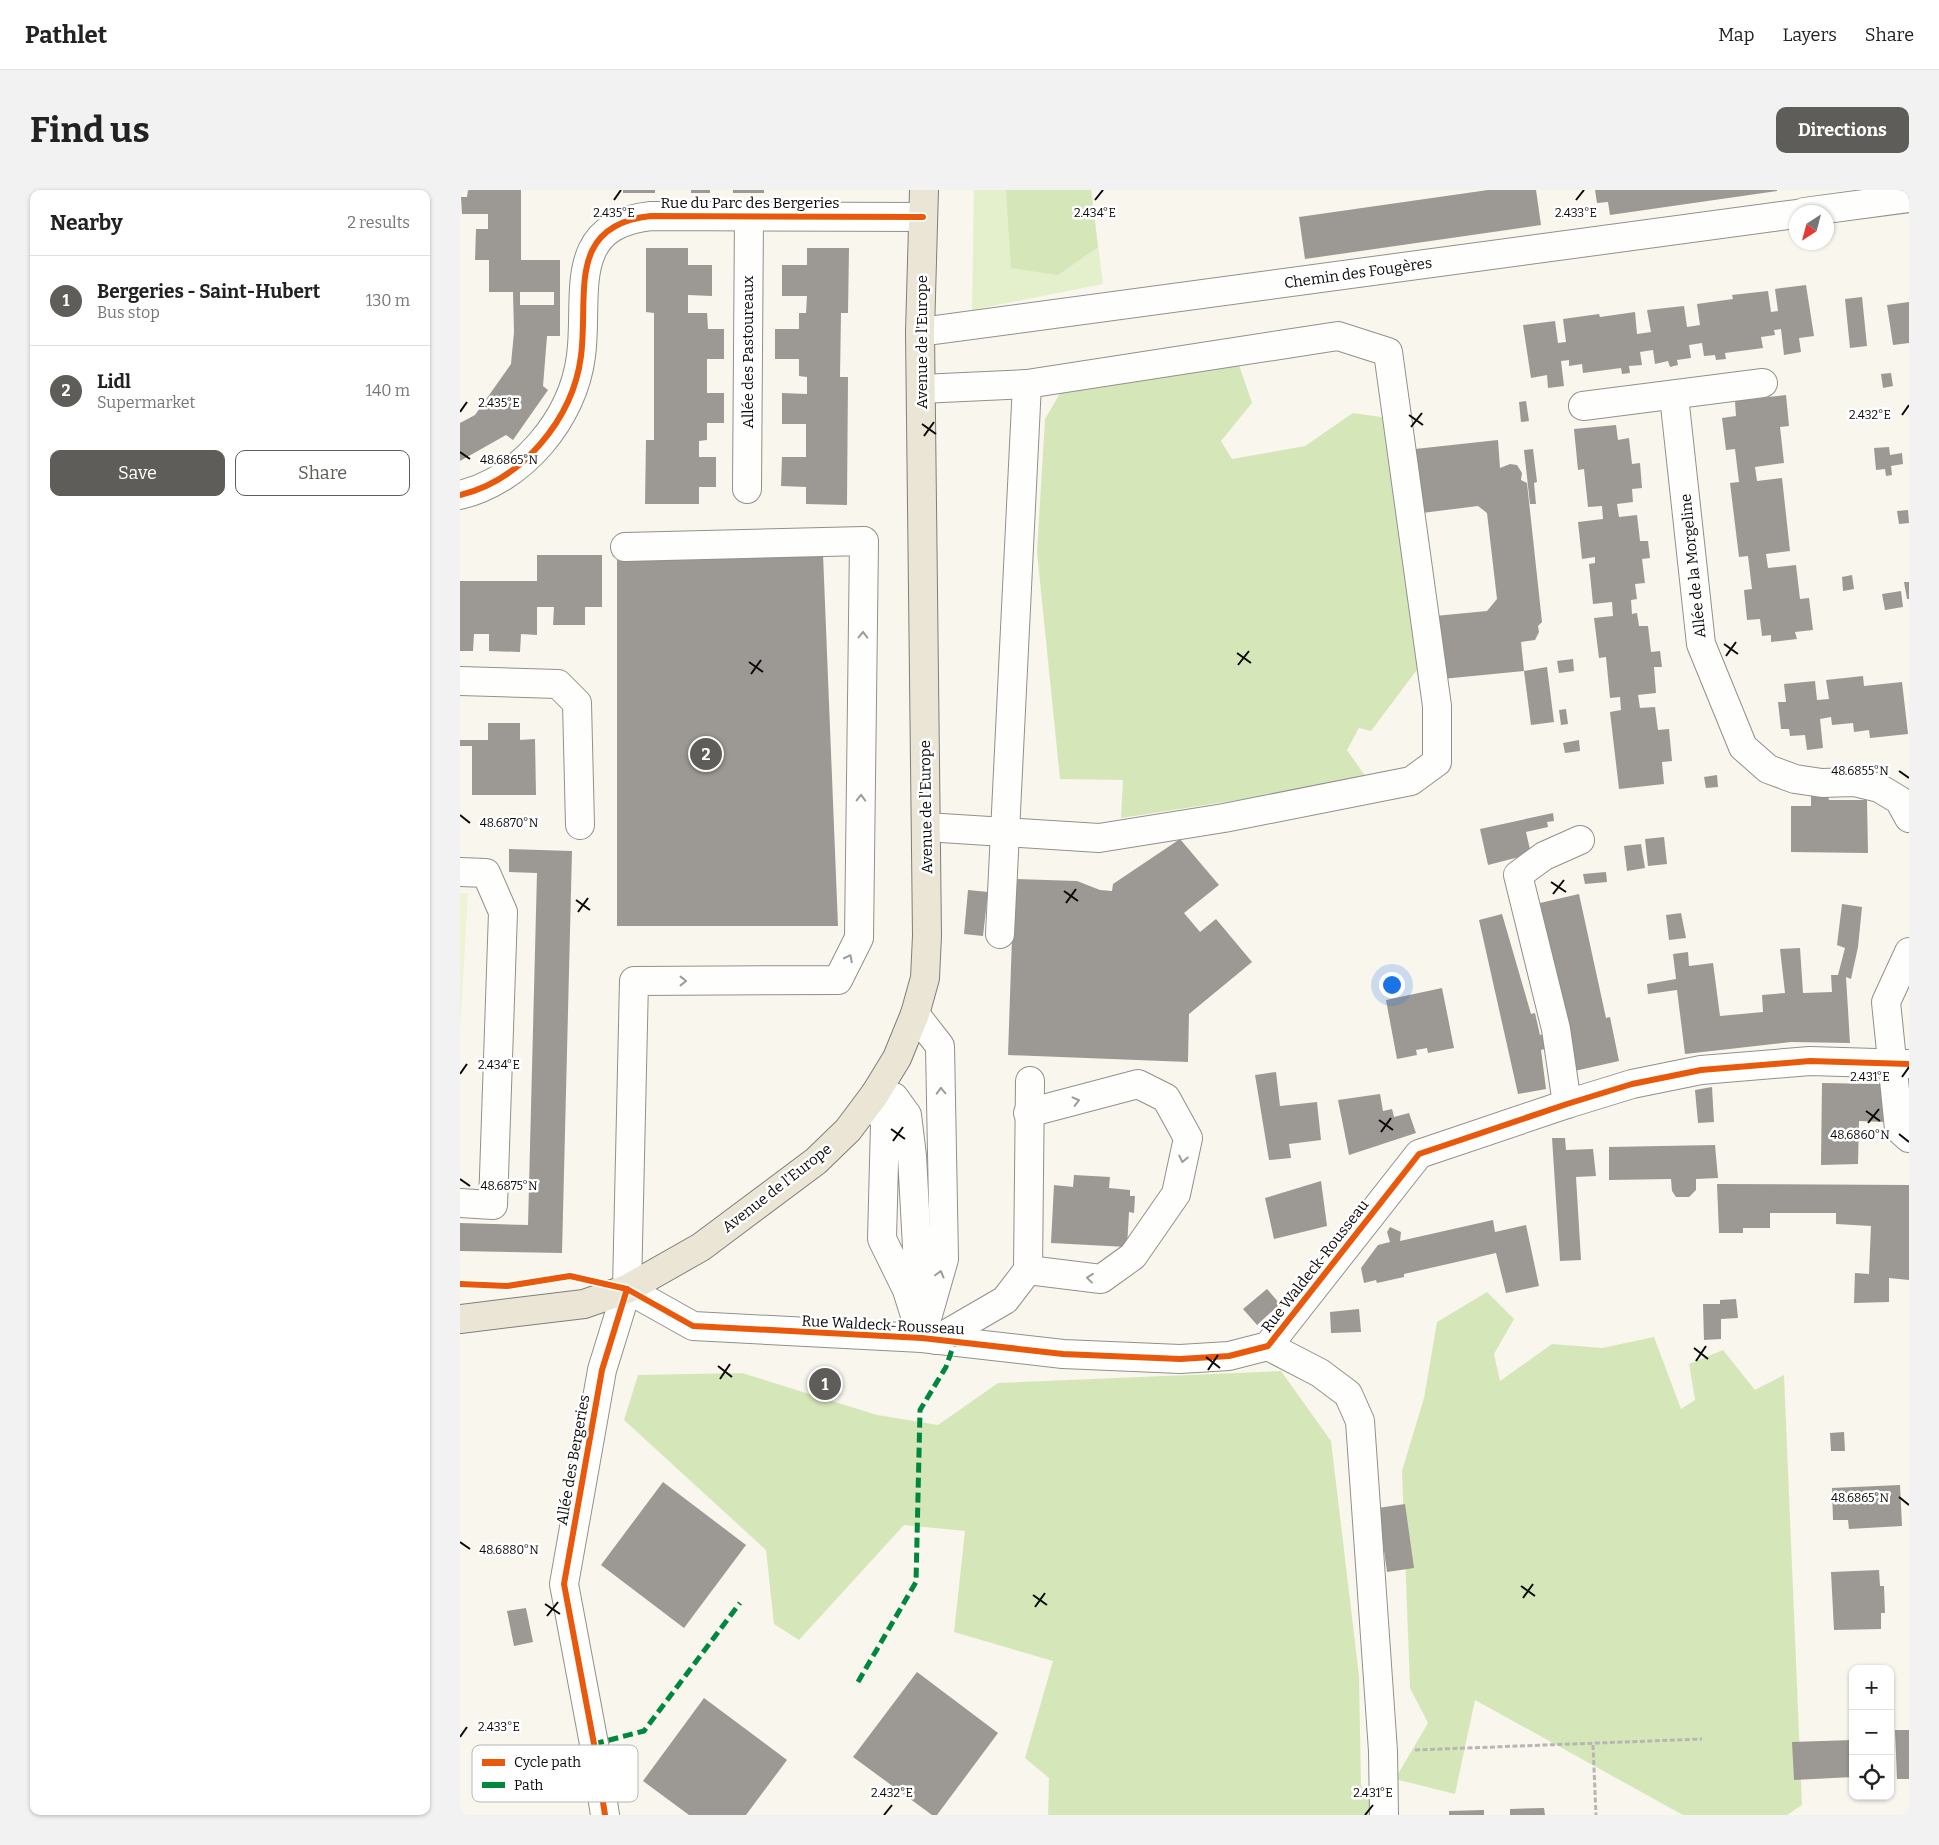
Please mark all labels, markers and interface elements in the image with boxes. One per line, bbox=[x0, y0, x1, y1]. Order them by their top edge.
text: Pathlet bbox=[25, 21, 107, 49]
text: Map bbox=[1718, 24, 1754, 46]
text: Layers bbox=[1782, 24, 1837, 46]
text: Share bbox=[1865, 24, 1914, 46]
button: Directions bbox=[1776, 107, 1909, 153]
text: Find us bbox=[30, 109, 150, 151]
street label: Rue du Parc des Bergeries bbox=[660, 194, 840, 212]
north arrow bbox=[1789, 205, 1834, 250]
text: 2.435°E bbox=[593, 206, 635, 220]
text: 2.434°E bbox=[1074, 206, 1116, 220]
text: 2.433°E bbox=[1555, 206, 1597, 220]
text: Nearby bbox=[50, 210, 123, 236]
text: 2 results bbox=[347, 213, 410, 232]
street label: Chemin des Fougères bbox=[1283, 254, 1433, 292]
street label: Allée des Pastoureaux bbox=[739, 275, 757, 429]
street label: Avenue de l'Europe bbox=[913, 275, 931, 409]
text: Bergeries - Saint-Hubert bbox=[97, 280, 320, 303]
text: 1 bbox=[63, 291, 69, 310]
text: 130 m bbox=[366, 291, 410, 310]
text: Bus stop bbox=[97, 303, 160, 322]
text: Lidl bbox=[97, 370, 131, 393]
text: 2 bbox=[61, 381, 71, 400]
text: 140 m bbox=[365, 381, 410, 400]
text: Supermarket bbox=[97, 393, 195, 412]
text: 2.435°E bbox=[478, 396, 520, 410]
text: 2.432°E bbox=[1849, 408, 1891, 422]
button: Save bbox=[50, 450, 225, 496]
button: Share bbox=[235, 450, 410, 496]
text: 48.6865°N bbox=[480, 453, 539, 467]
street label: Allée de la Morgeline bbox=[1676, 493, 1710, 639]
one-way arrow bbox=[858, 631, 868, 638]
pin: 2 bbox=[690, 735, 722, 773]
street label: Avenue de l'Europe bbox=[916, 740, 936, 874]
text: 48.6855°N bbox=[1831, 764, 1889, 778]
one-way arrow bbox=[856, 793, 866, 801]
text: 48.6870°N bbox=[480, 816, 539, 830]
one-way arrow bbox=[843, 954, 853, 963]
your location bbox=[1379, 972, 1405, 998]
one-way arrow bbox=[680, 976, 687, 986]
text: 2.434°E bbox=[478, 1058, 520, 1072]
text: 2.431°E bbox=[1850, 1070, 1890, 1084]
one-way arrow bbox=[936, 1087, 947, 1095]
one-way arrow bbox=[1071, 1097, 1079, 1107]
text: 48.6860°N bbox=[1830, 1128, 1890, 1142]
street label: Avenue de l'Europe bbox=[719, 1140, 835, 1236]
one-way arrow bbox=[1179, 1154, 1189, 1163]
text: 48.6875°N bbox=[480, 1179, 538, 1193]
street label: Rue Waldeck-Rousseau bbox=[1258, 1196, 1372, 1336]
one-way arrow bbox=[934, 1270, 944, 1279]
one-way arrow bbox=[1085, 1273, 1094, 1283]
street label: Rue Waldeck-Rousseau bbox=[801, 1312, 965, 1338]
pin: 1 bbox=[809, 1365, 841, 1403]
street label: Allée des Bergeries bbox=[553, 1393, 593, 1527]
text: 48.6865°N bbox=[1831, 1491, 1890, 1505]
text: 48.6880°N bbox=[479, 1543, 539, 1557]
map controls bbox=[1849, 1665, 1894, 1800]
button: + bbox=[1849, 1665, 1894, 1710]
button: − bbox=[1849, 1710, 1894, 1755]
text: 2.433°E bbox=[478, 1720, 520, 1734]
legend bbox=[472, 1745, 638, 1802]
text: Cycle path bbox=[514, 1754, 581, 1771]
button: locate bbox=[1849, 1755, 1894, 1800]
text: Path bbox=[514, 1777, 544, 1794]
text: 2.432°E bbox=[871, 1786, 913, 1800]
text: 2.431°E bbox=[1353, 1786, 1393, 1800]

